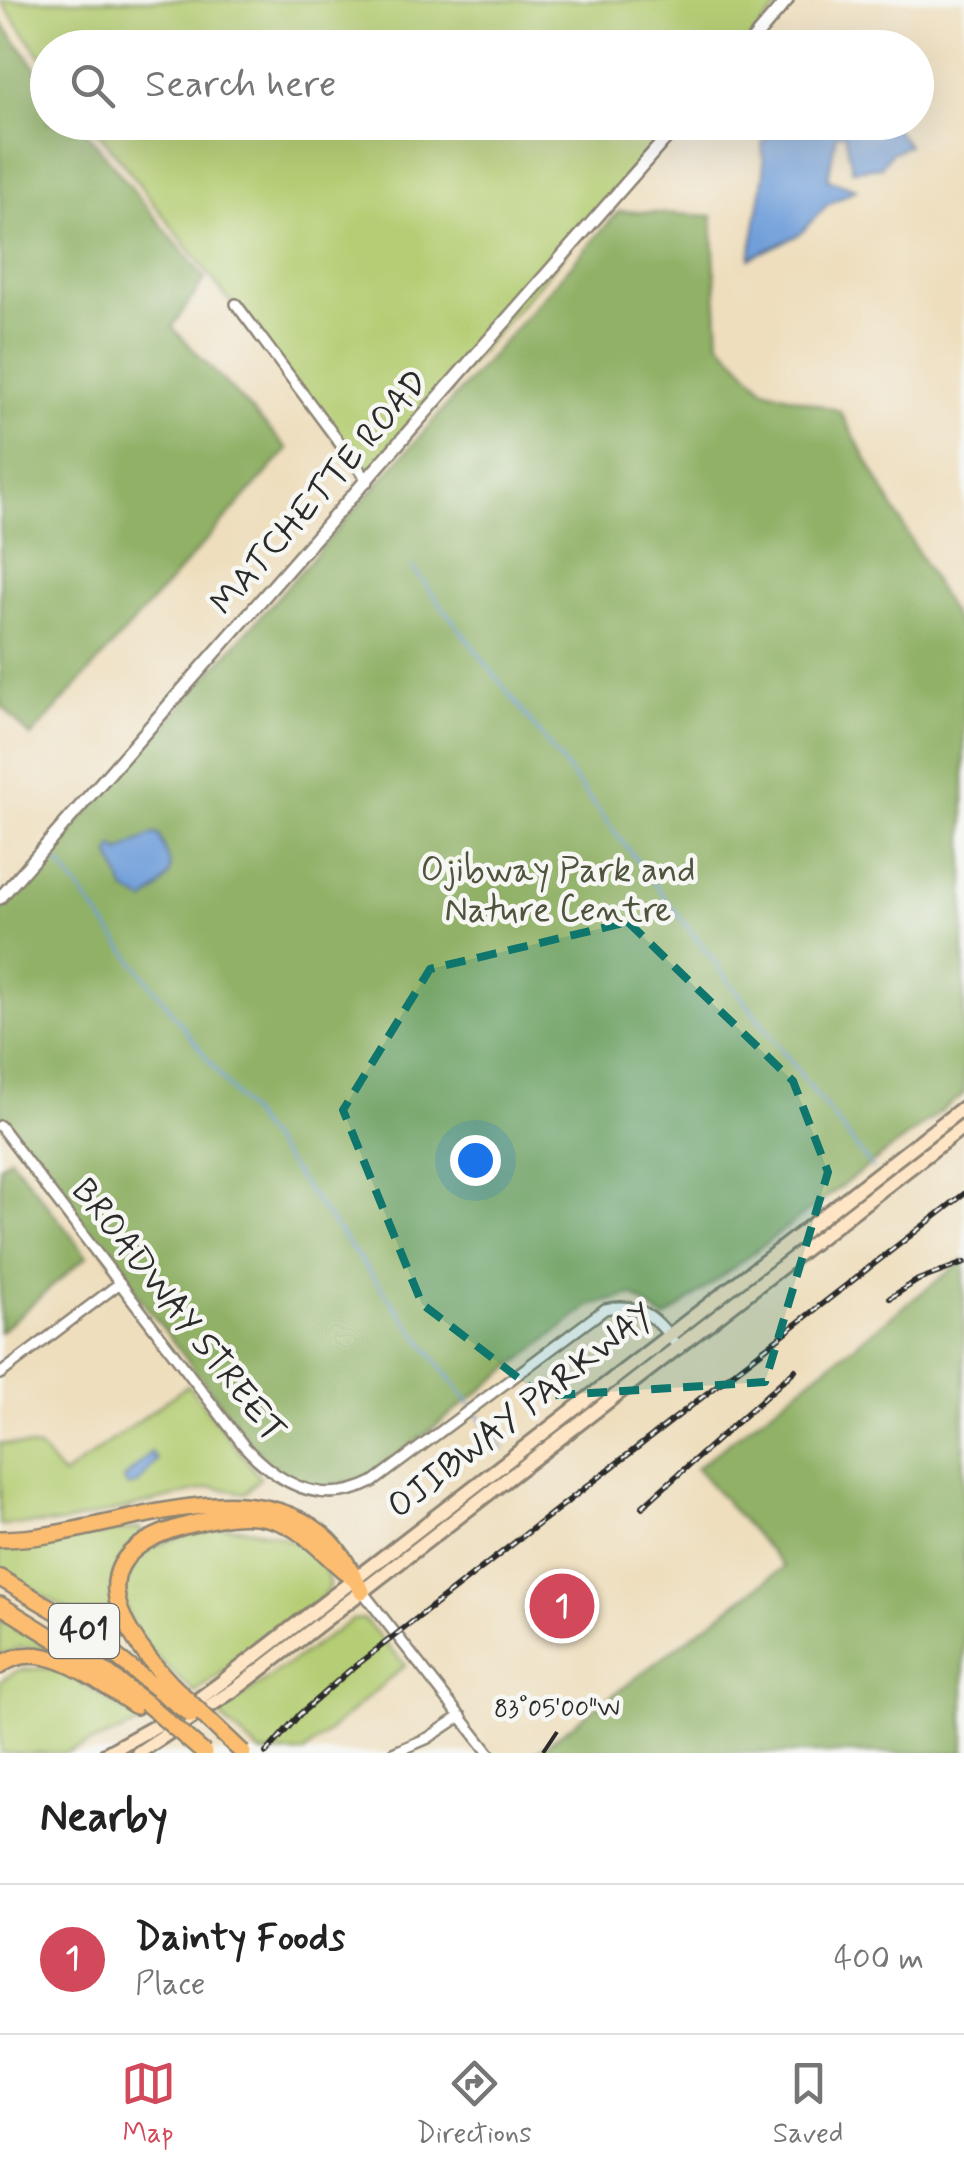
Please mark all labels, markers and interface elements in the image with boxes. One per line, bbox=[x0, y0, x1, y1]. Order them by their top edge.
search box bbox=[30, 30, 934, 140]
icon: search bbox=[65, 58, 120, 113]
text: Search here bbox=[145, 61, 336, 110]
street label: MATCHETTE ROAD bbox=[201, 361, 439, 625]
park label: Ojibway Park and Nature Centre bbox=[420, 848, 696, 934]
your location bbox=[450, 1135, 501, 1186]
street label: BROADWAY STREET bbox=[60, 1169, 296, 1453]
street label: OJIBWAY PARKWAY bbox=[378, 1292, 664, 1530]
pin: 1 bbox=[530, 1568, 594, 1644]
road number: 401 bbox=[49, 1604, 119, 1658]
text: 83°05'00"W bbox=[494, 1693, 620, 1726]
text: Nearby bbox=[40, 1791, 168, 1846]
text: Dainty Foods bbox=[135, 1914, 345, 1963]
text: 1 bbox=[65, 1938, 80, 1980]
text: 400 m bbox=[834, 1938, 924, 1980]
text: Place bbox=[135, 1963, 205, 2005]
tab: Map bbox=[121, 2056, 176, 2153]
tab: Directions bbox=[417, 2056, 532, 2153]
tab: Saved bbox=[773, 2056, 843, 2153]

